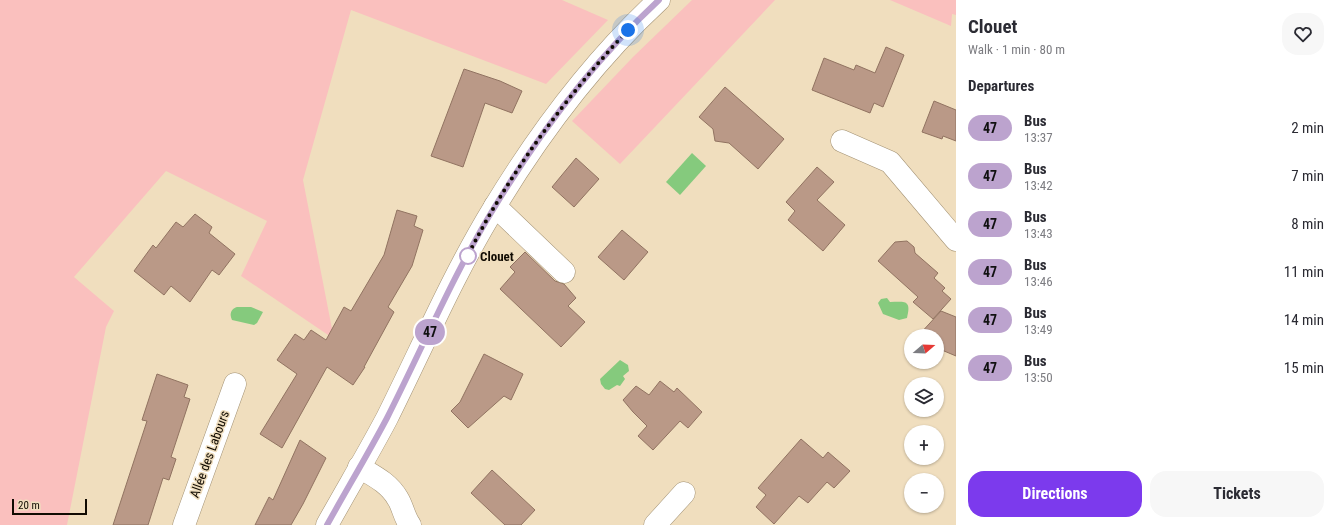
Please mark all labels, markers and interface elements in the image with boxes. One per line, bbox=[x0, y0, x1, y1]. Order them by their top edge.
button: heart bbox=[1282, 13, 1324, 55]
text: Clouet bbox=[968, 15, 1017, 38]
your location bbox=[618, 20, 638, 40]
text: Walk · 1 min · 80 m bbox=[968, 42, 1065, 57]
text: Departures bbox=[968, 77, 1034, 95]
text: Bus bbox=[1024, 112, 1047, 130]
text: 2 min bbox=[1291, 119, 1324, 137]
text: 47 bbox=[983, 120, 997, 136]
text: 13:37 bbox=[1024, 130, 1053, 145]
text: Bus bbox=[1024, 160, 1047, 178]
text: 7 min bbox=[1291, 167, 1324, 185]
text: 47 bbox=[983, 168, 997, 184]
text: 13:42 bbox=[1024, 178, 1053, 193]
text: Bus bbox=[1024, 208, 1047, 226]
text: 8 min bbox=[1291, 215, 1324, 233]
text: 47 bbox=[983, 216, 997, 232]
text: 13:43 bbox=[1024, 226, 1053, 241]
marker: Clouet bbox=[459, 247, 477, 265]
place label: Clouet bbox=[480, 249, 514, 264]
text: Bus bbox=[1024, 256, 1047, 274]
text: 11 min bbox=[1284, 263, 1324, 281]
text: 47 bbox=[983, 264, 997, 280]
text: 13:46 bbox=[1024, 274, 1053, 289]
text: Bus bbox=[1024, 304, 1047, 322]
text: 14 min bbox=[1284, 311, 1324, 329]
text: 47 bbox=[983, 312, 997, 328]
line badge: 47 bbox=[412, 319, 448, 345]
text: 13:49 bbox=[1024, 322, 1053, 337]
text: 47 bbox=[423, 324, 437, 340]
north arrow bbox=[904, 329, 944, 369]
map controls bbox=[904, 329, 944, 513]
text: Bus bbox=[1024, 352, 1047, 370]
text: 15 min bbox=[1284, 359, 1324, 377]
text: 47 bbox=[983, 360, 997, 376]
text: 13:50 bbox=[1024, 370, 1053, 385]
button: layers bbox=[904, 377, 944, 417]
street label: Allée des Labours bbox=[187, 408, 232, 500]
button: + bbox=[904, 425, 944, 465]
button: Directions bbox=[968, 471, 1142, 517]
button: Tickets bbox=[1150, 471, 1324, 517]
button: − bbox=[904, 473, 944, 513]
scale bar bbox=[12, 497, 87, 516]
text: 20 m bbox=[18, 499, 40, 512]

